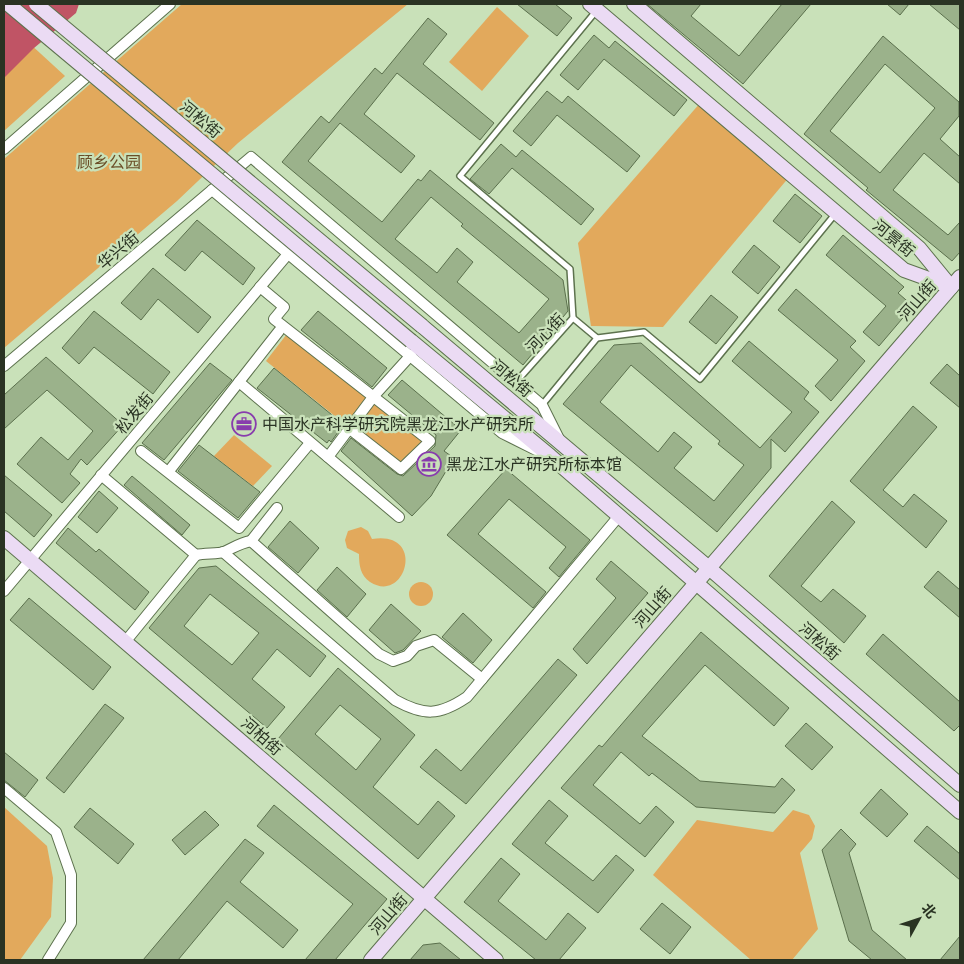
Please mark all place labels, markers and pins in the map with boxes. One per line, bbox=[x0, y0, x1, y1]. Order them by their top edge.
office icon: 中国水产科学研究院黑龙江水产研究所 bbox=[231, 411, 257, 437]
place label: 中国水产科学研究院黑龙江水产研究所 bbox=[262, 414, 534, 434]
museum icon: 黑龙江水产研究所标本馆 bbox=[416, 451, 442, 477]
place label: 黑龙江水产研究所标本馆 bbox=[446, 454, 622, 474]

